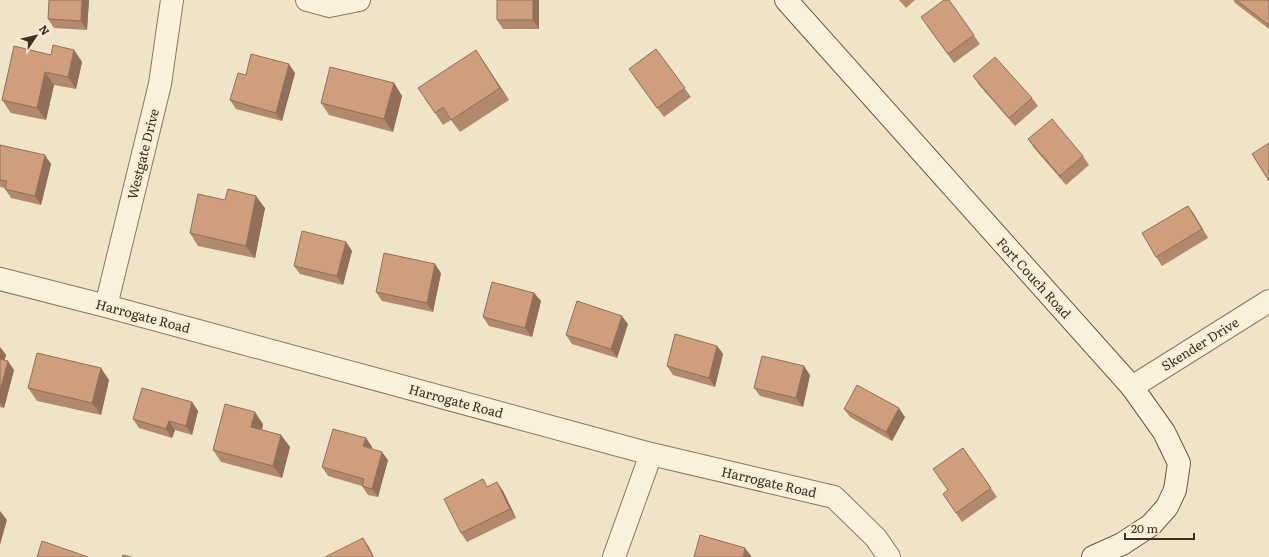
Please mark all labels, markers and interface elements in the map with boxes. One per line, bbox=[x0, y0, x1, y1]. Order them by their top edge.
north arrow bbox=[16, 16, 56, 56]
text: N bbox=[36, 21, 54, 38]
street label: Westgate Drive bbox=[122, 106, 163, 201]
street label: Fort Couch Road bbox=[993, 233, 1076, 322]
street label: Harrogate Road bbox=[94, 294, 193, 337]
street label: Skender Drive bbox=[1157, 312, 1242, 375]
street label: Harrogate Road bbox=[407, 379, 506, 422]
street label: Harrogate Road bbox=[720, 461, 819, 502]
scale bar bbox=[1125, 515, 1194, 541]
text: 20 m bbox=[1131, 519, 1158, 537]

